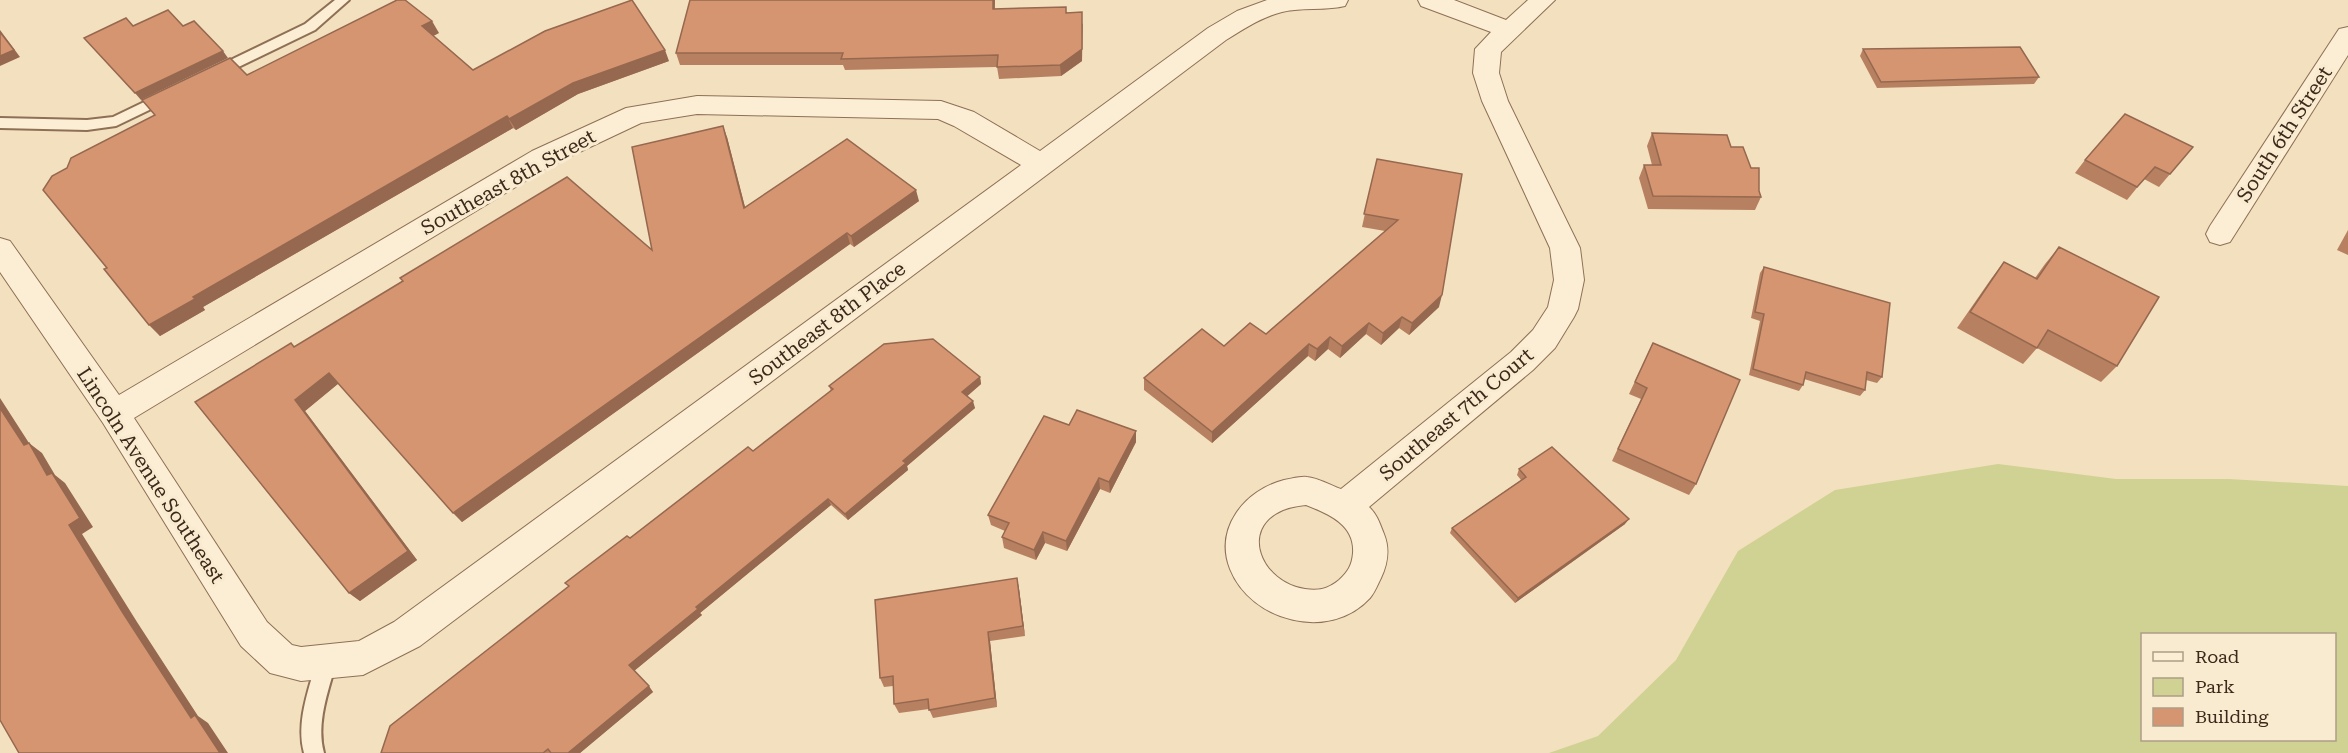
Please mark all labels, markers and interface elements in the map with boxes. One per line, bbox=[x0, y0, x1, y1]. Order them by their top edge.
street label: South 6th Street bbox=[2231, 61, 2337, 206]
street label: Southeast 8th Street bbox=[417, 124, 600, 240]
street label: Southeast 8th Place bbox=[744, 256, 910, 390]
street label: Southeast 7th Court bbox=[1374, 342, 1538, 485]
street label: Lincoln Avenue Southeast bbox=[72, 363, 230, 588]
legend bbox=[2141, 633, 2336, 741]
text: Road bbox=[2195, 646, 2240, 667]
text: Park bbox=[2195, 676, 2235, 697]
text: Building bbox=[2195, 706, 2269, 727]

